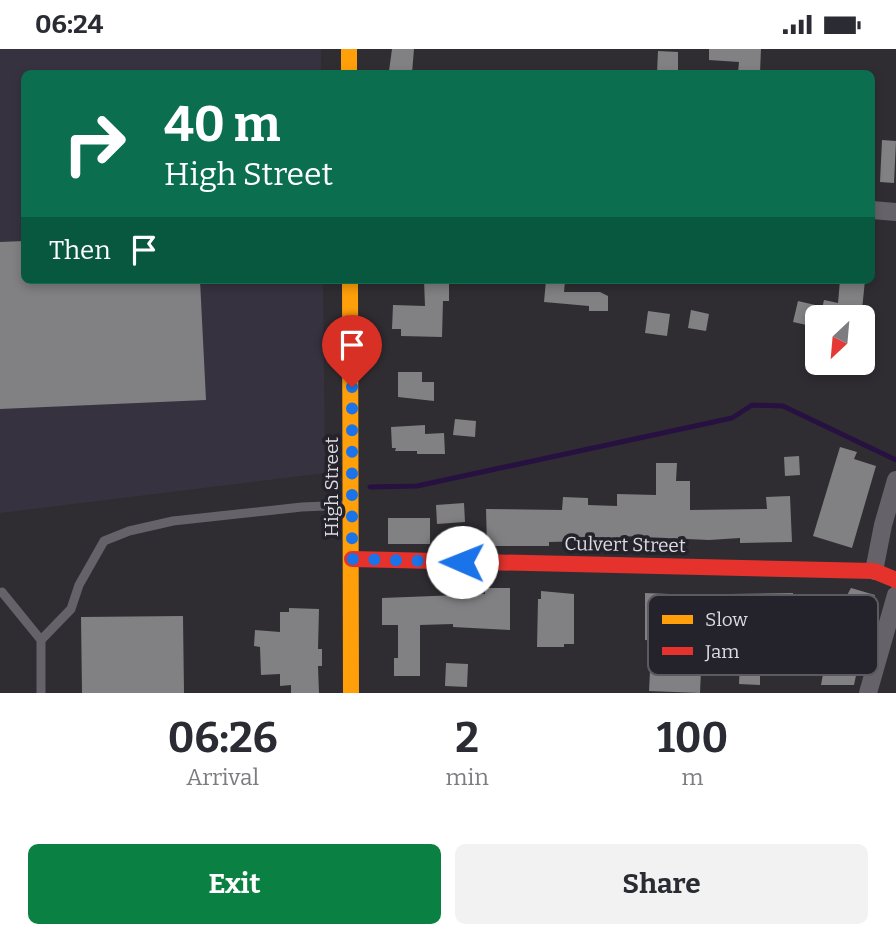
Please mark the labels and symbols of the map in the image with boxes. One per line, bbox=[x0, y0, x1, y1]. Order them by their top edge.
north arrow bbox=[805, 305, 875, 375]
pin bbox=[322, 315, 382, 387]
street label: High Street bbox=[320, 437, 343, 537]
position arrow bbox=[425, 525, 499, 599]
street label: Culvert Street bbox=[564, 532, 686, 557]
legend bbox=[648, 595, 878, 675]
text: Slow bbox=[705, 608, 748, 631]
text: Jam bbox=[704, 640, 739, 663]

